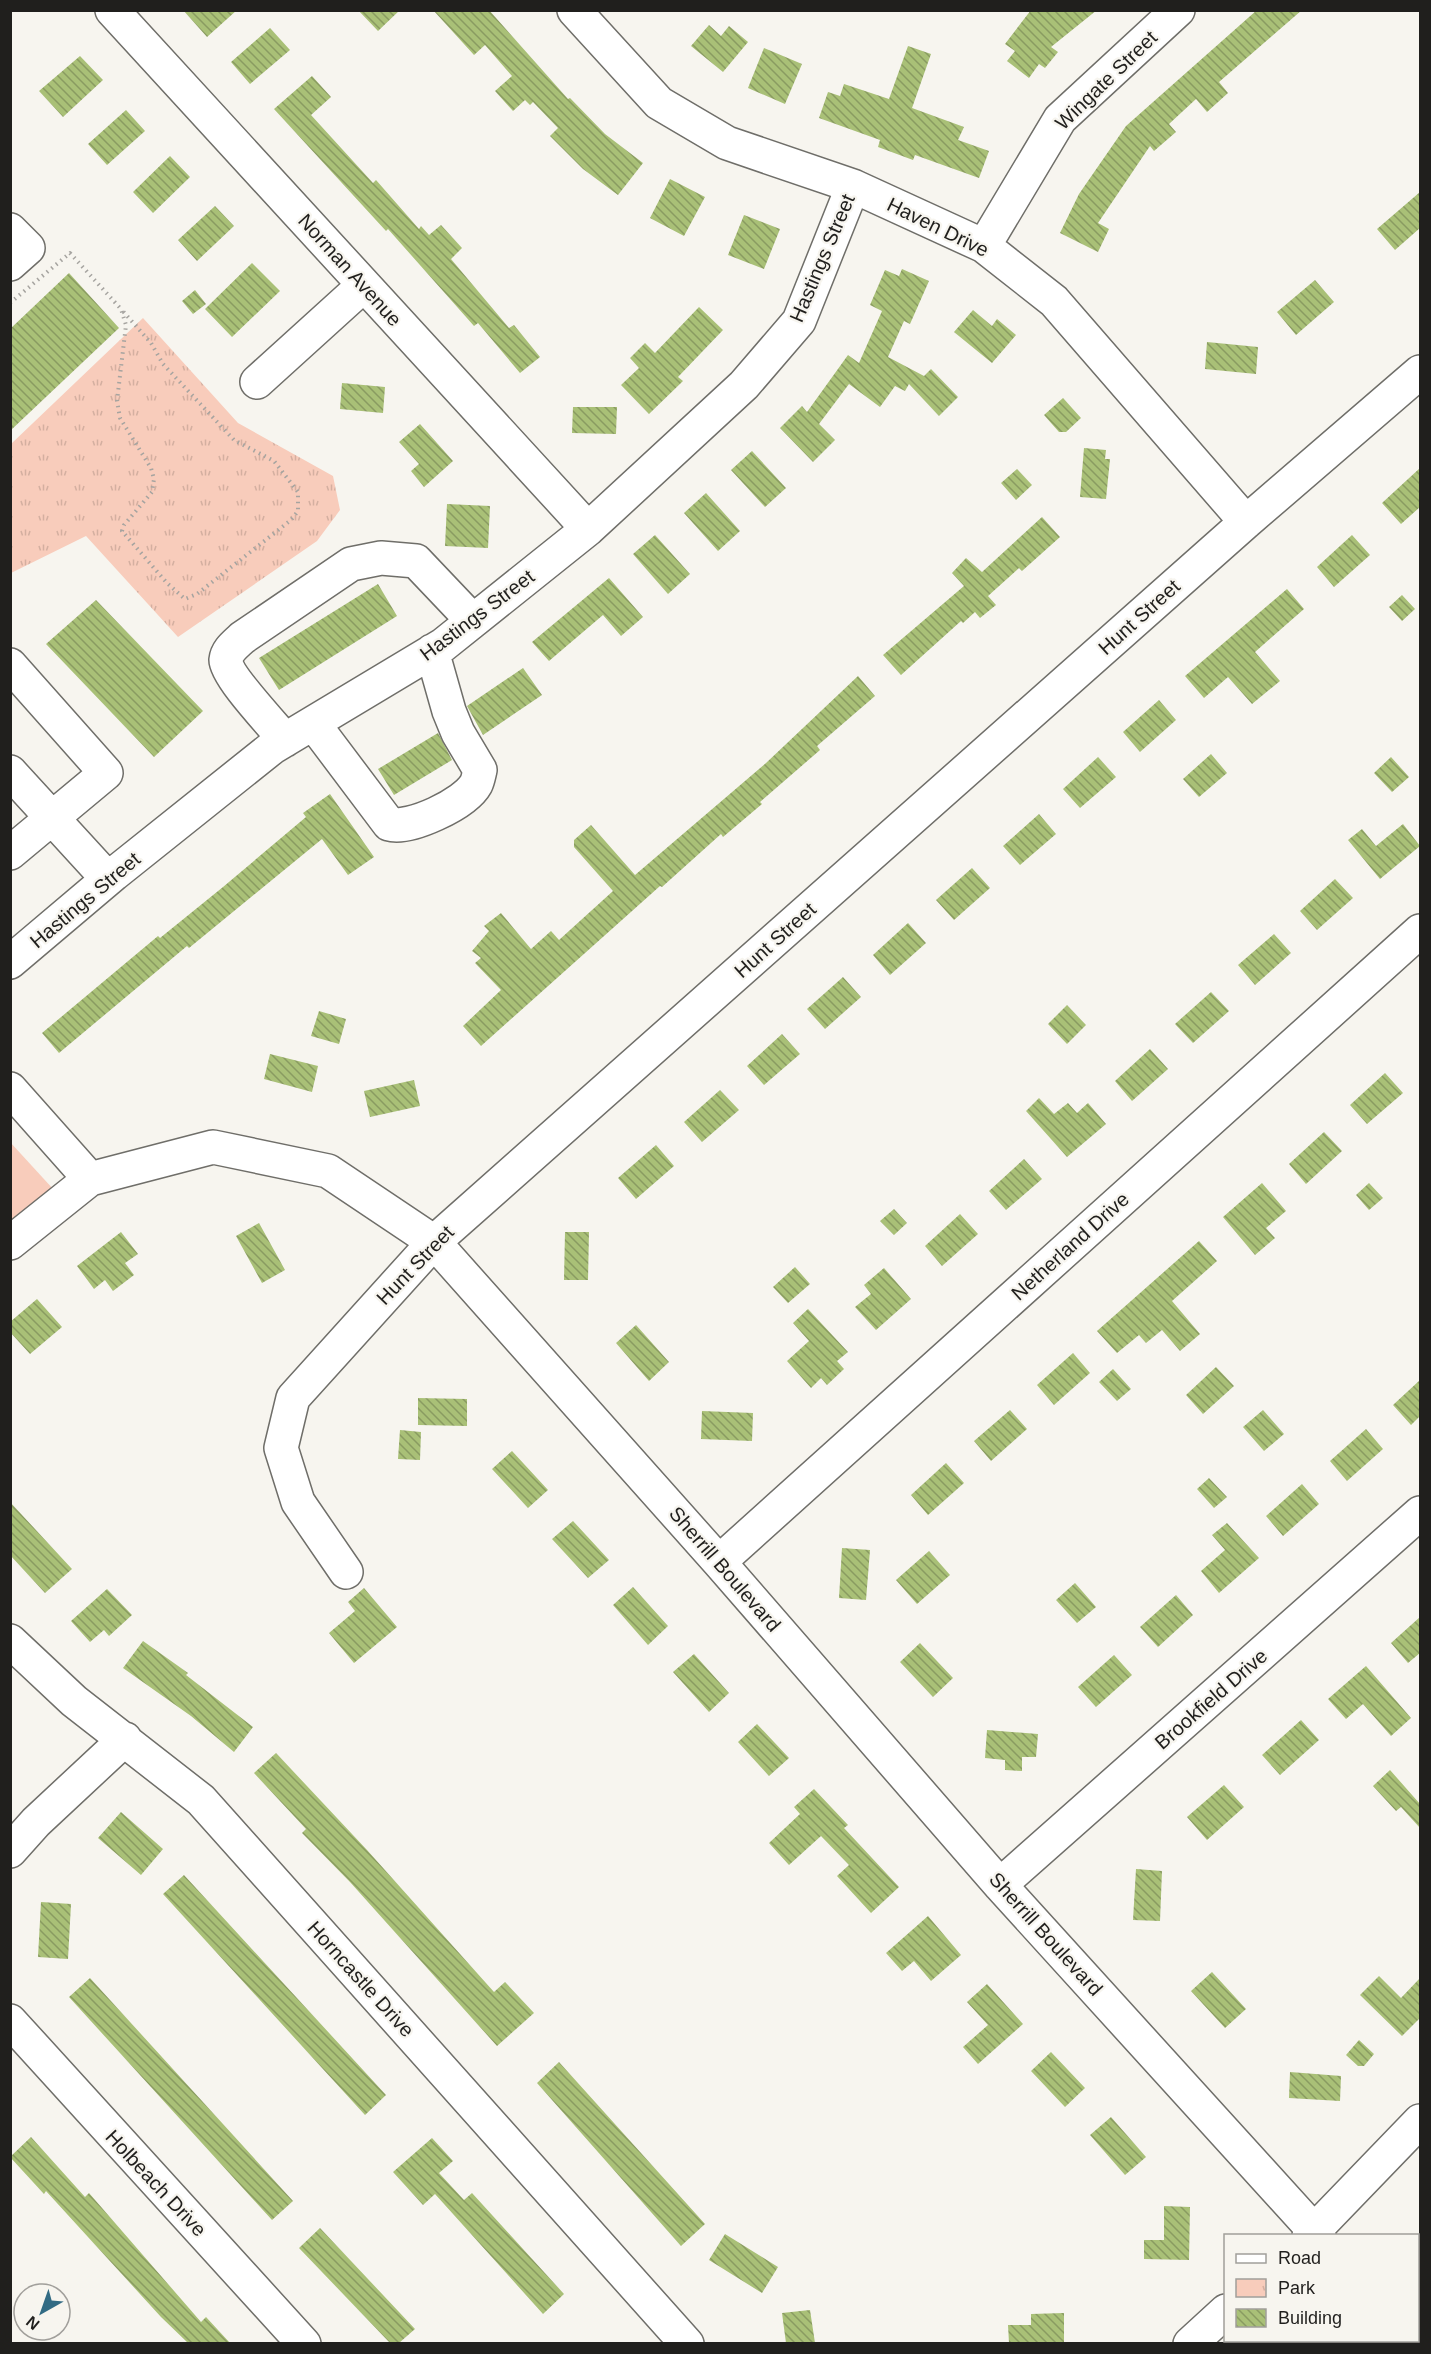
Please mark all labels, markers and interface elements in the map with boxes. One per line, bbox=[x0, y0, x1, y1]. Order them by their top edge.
street label: Wingate Street bbox=[1051, 26, 1162, 134]
street label: Hastings Street bbox=[785, 190, 859, 325]
street label: Haven Drive bbox=[884, 193, 992, 261]
street label: Norman Avenue bbox=[294, 209, 406, 331]
street label: Hastings Street bbox=[416, 565, 539, 665]
street label: Hunt Street bbox=[1094, 575, 1184, 659]
street label: Hastings Street bbox=[26, 847, 145, 952]
street label: Hunt Street bbox=[730, 898, 820, 982]
street label: Netherland Drive bbox=[1007, 1188, 1133, 1304]
street label: Hunt Street bbox=[372, 1221, 458, 1309]
street label: Sherrill Boulevard bbox=[665, 1502, 785, 1636]
street label: Brookfield Drive bbox=[1151, 1644, 1271, 1754]
street label: Sherrill Boulevard bbox=[985, 1868, 1107, 2000]
street label: Horncastle Drive bbox=[303, 1917, 419, 2041]
street label: Holbeach Drive bbox=[101, 2125, 211, 2241]
legend bbox=[1224, 2234, 1419, 2342]
text: Road bbox=[1278, 2248, 1321, 2268]
text: Park bbox=[1278, 2278, 1316, 2298]
north arrow bbox=[12, 2282, 72, 2342]
text: Building bbox=[1278, 2308, 1342, 2328]
text: N bbox=[23, 2313, 43, 2333]

